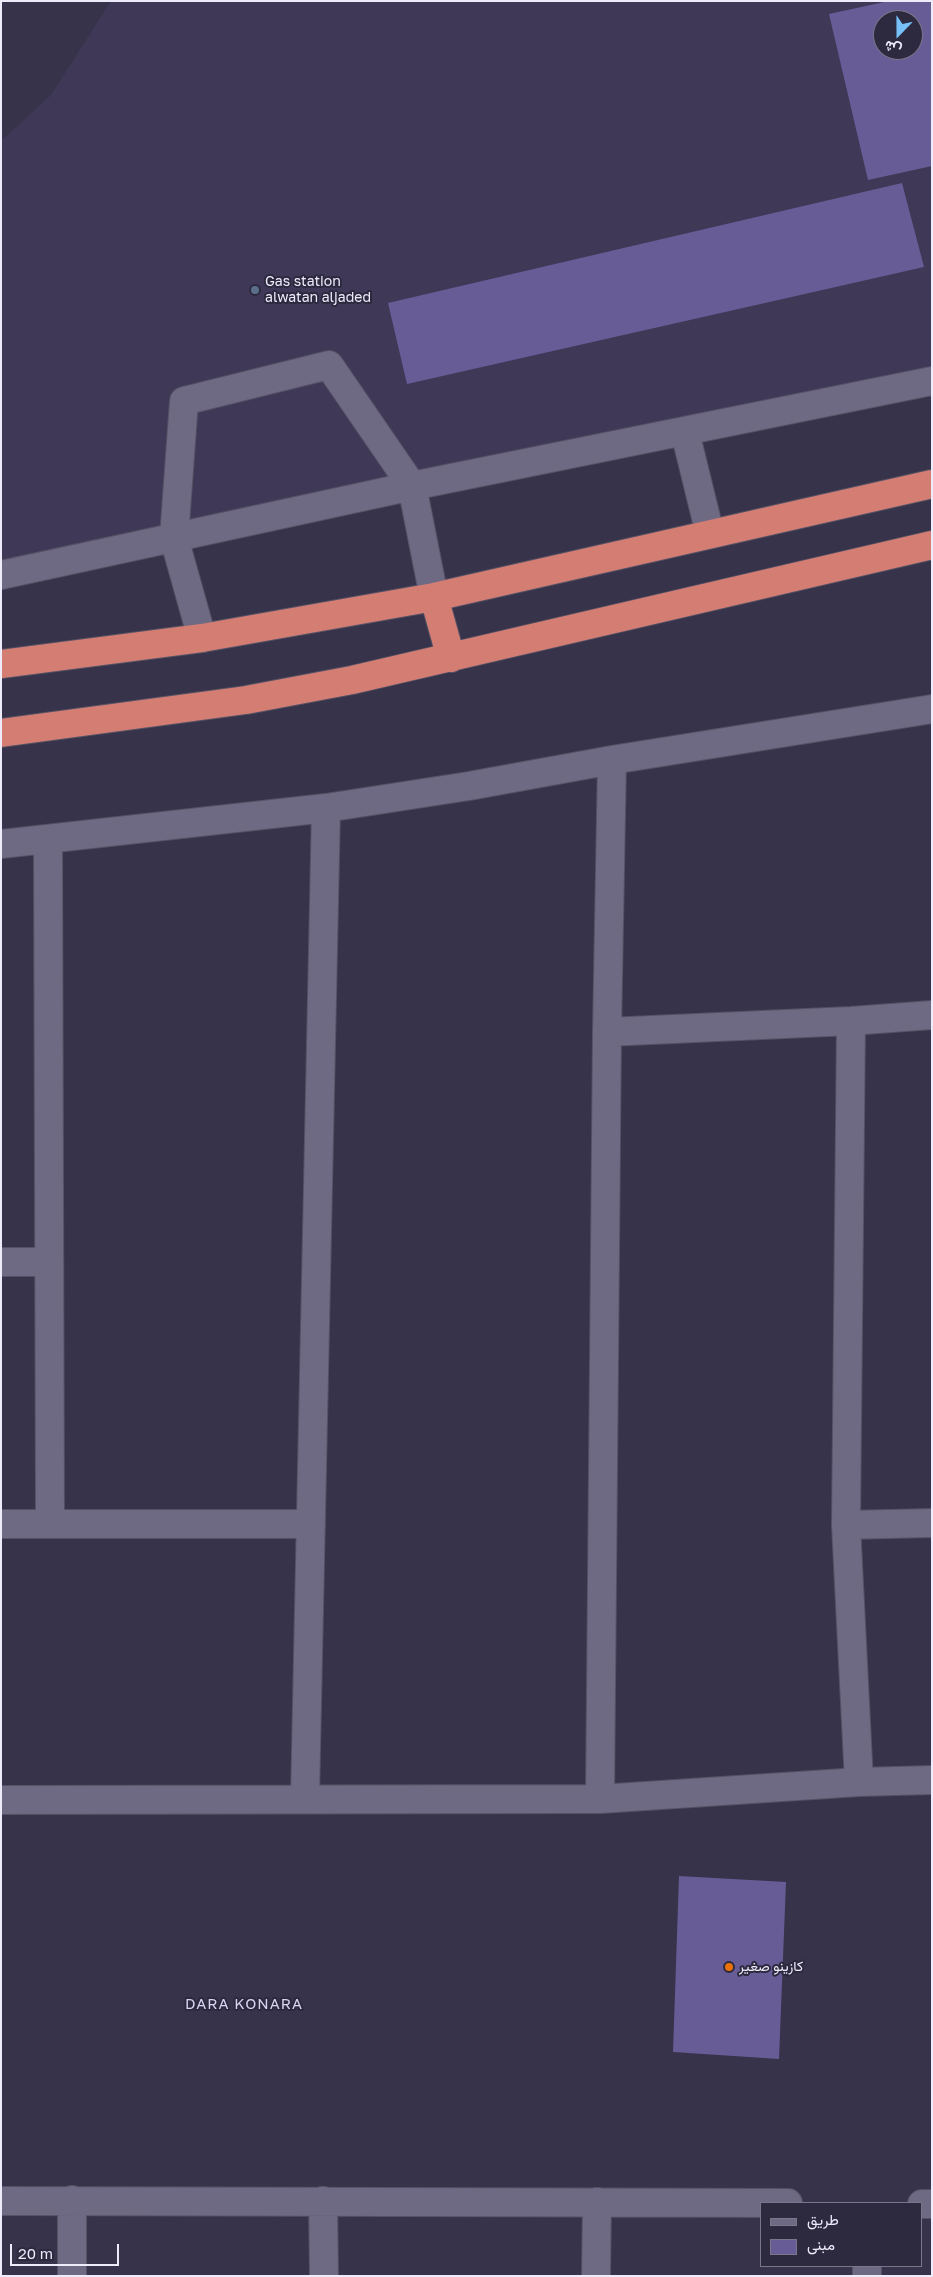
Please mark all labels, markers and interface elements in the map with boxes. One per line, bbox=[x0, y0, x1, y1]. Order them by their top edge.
north arrow bbox=[873, 10, 923, 60]
text: ش bbox=[882, 37, 904, 59]
place label: Gas station alwatan aljaded bbox=[265, 274, 371, 306]
marker: Gas station alwatan aljaded bbox=[249, 284, 261, 296]
place label: كازينو صغير bbox=[739, 1959, 803, 1975]
marker: كازينو صغير bbox=[723, 1961, 735, 1973]
district label: DARA KONARA bbox=[184, 1995, 304, 2013]
legend bbox=[760, 2202, 923, 2267]
text: طريق bbox=[807, 2210, 839, 2228]
scale bar bbox=[12, 2234, 121, 2266]
text: مبنى bbox=[807, 2235, 835, 2253]
text: 20 m bbox=[18, 2244, 53, 2262]

